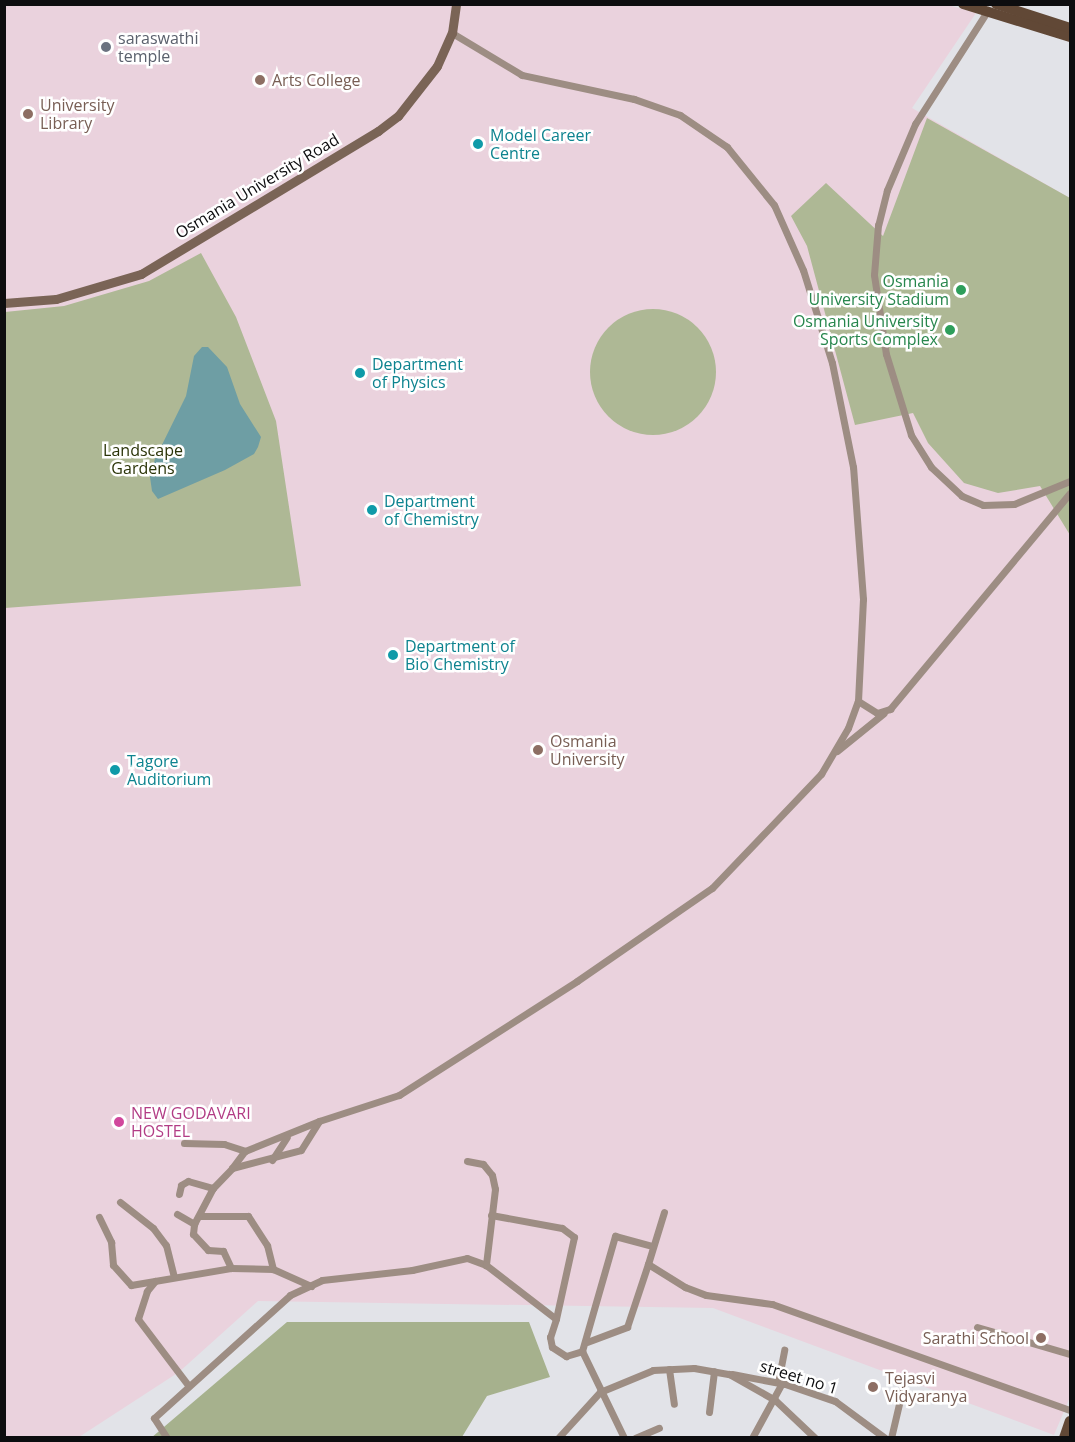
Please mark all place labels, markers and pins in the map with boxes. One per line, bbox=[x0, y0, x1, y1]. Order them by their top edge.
place label: saraswathi temple bbox=[118, 28, 198, 66]
marker: saraswathi temple bbox=[99, 40, 113, 54]
place label: Arts College bbox=[272, 70, 361, 90]
marker: Arts College bbox=[253, 73, 267, 87]
place label: University Library bbox=[40, 95, 114, 133]
marker: University Library bbox=[21, 107, 35, 121]
place label: Model Career Centre bbox=[490, 125, 591, 163]
marker: Model Career Centre bbox=[471, 137, 485, 151]
place label: Osmania University Stadium bbox=[809, 271, 949, 309]
marker: Osmania University Stadium bbox=[954, 283, 968, 297]
place label: Osmania University Sports Complex bbox=[793, 311, 938, 349]
marker: Osmania University Sports Complex bbox=[943, 323, 957, 337]
place label: Department of Physics bbox=[372, 354, 463, 392]
marker: Department of Physics bbox=[353, 366, 367, 380]
place label: Department of Chemistry bbox=[384, 491, 479, 529]
marker: Department of Chemistry bbox=[365, 503, 379, 517]
place label: Department of Bio Chemistry bbox=[405, 636, 515, 674]
marker: Department of Bio Chemistry bbox=[386, 648, 400, 662]
place label: Osmania University bbox=[550, 731, 624, 769]
marker: Osmania University bbox=[531, 743, 545, 757]
place label: Tagore Auditorium bbox=[127, 751, 211, 789]
marker: Tagore Auditorium bbox=[108, 763, 122, 777]
place label: NEW GODAVARI HOSTEL bbox=[131, 1103, 251, 1141]
marker: NEW GODAVARI HOSTEL bbox=[112, 1115, 126, 1129]
place label: Sarathi School bbox=[923, 1328, 1029, 1348]
marker: Sarathi School bbox=[1034, 1331, 1048, 1345]
place label: Tejasvi Vidyaranya bbox=[885, 1368, 967, 1406]
marker: Tejasvi Vidyaranya bbox=[866, 1380, 880, 1394]

